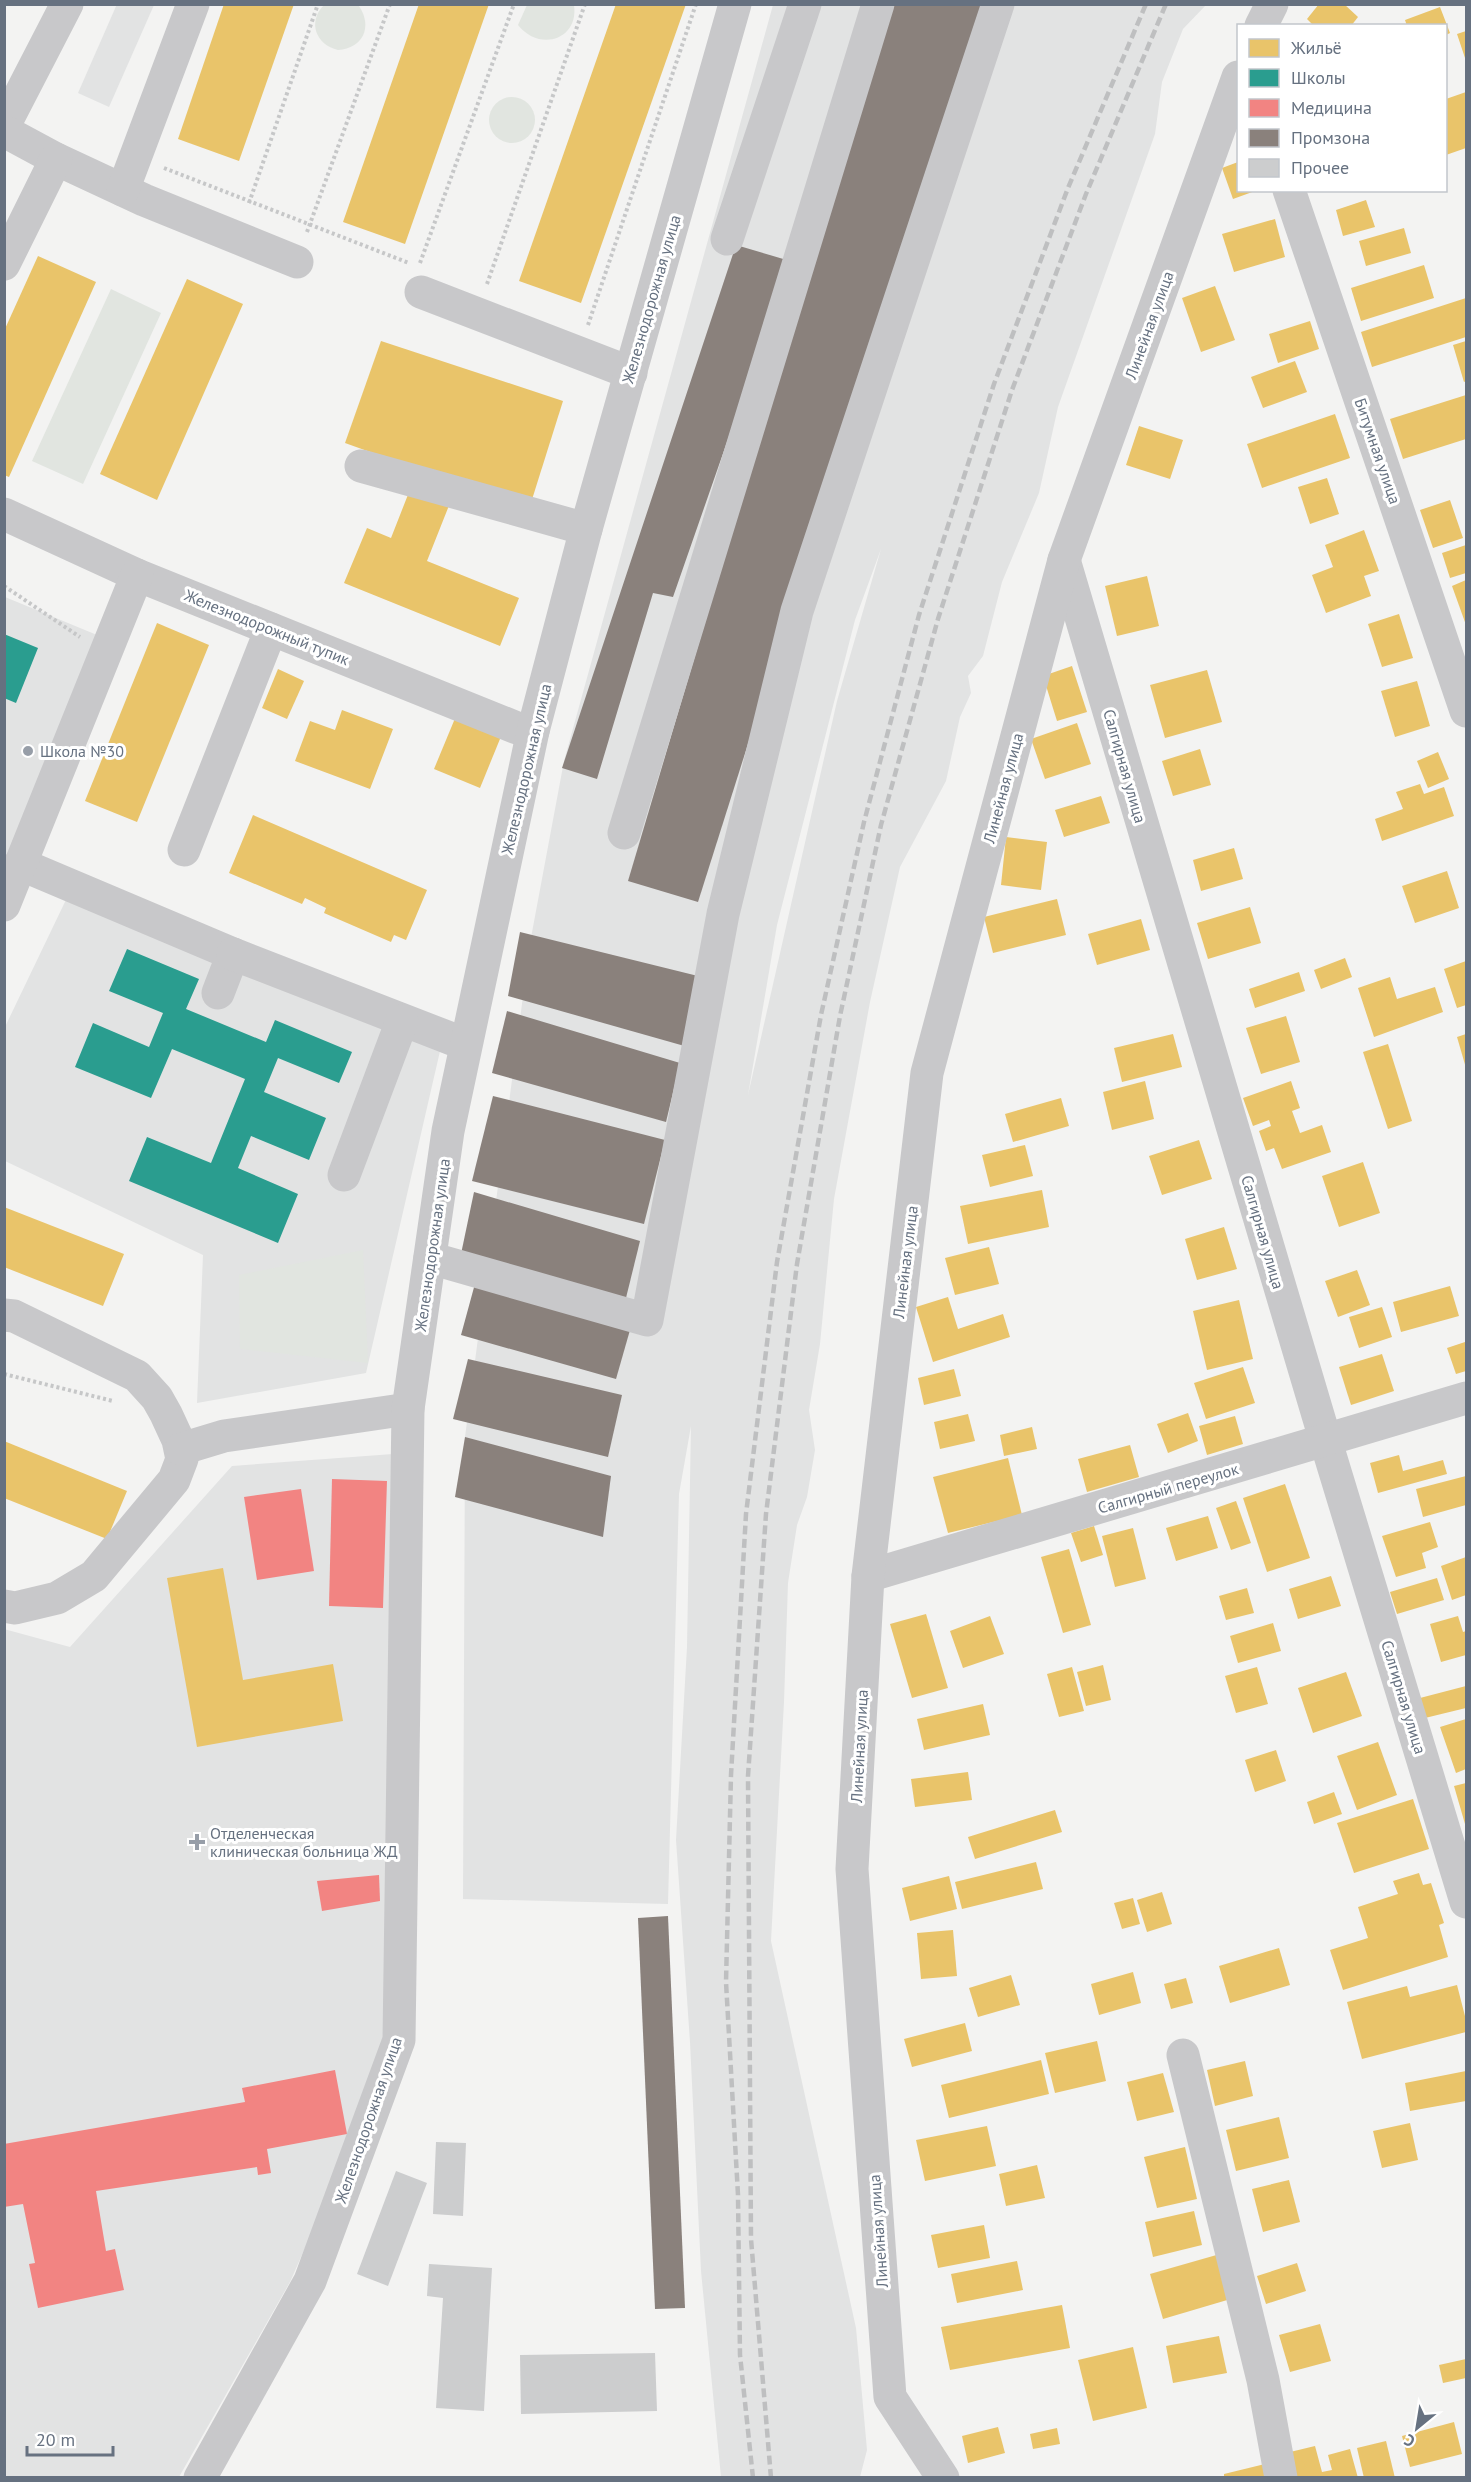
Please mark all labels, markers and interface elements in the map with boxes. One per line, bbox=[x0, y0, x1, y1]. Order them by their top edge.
legend bbox=[1237, 24, 1447, 192]
text: Жильё bbox=[1290, 36, 1342, 59]
text: Школы bbox=[1291, 66, 1346, 89]
text: Медицина bbox=[1291, 96, 1372, 119]
text: Промзона bbox=[1291, 126, 1370, 149]
text: Прочее bbox=[1291, 156, 1349, 179]
street label: Железнодорожная улица bbox=[617, 212, 685, 387]
street label: Линейная улица bbox=[1120, 268, 1178, 383]
street label: Битумная улица bbox=[1350, 395, 1406, 507]
street label: Железнодорожный тупик bbox=[181, 584, 353, 669]
street label: Железнодорожная улица bbox=[496, 682, 555, 857]
street label: Салгирная улица bbox=[1099, 707, 1151, 825]
street label: Линейная улица bbox=[978, 731, 1027, 846]
place label: Школа №30 bbox=[40, 741, 124, 761]
marker: Школа №30 bbox=[21, 744, 35, 758]
street label: Железнодорожная улица bbox=[410, 1157, 454, 1334]
street label: Салгирная улица bbox=[1237, 1173, 1289, 1291]
street label: Линейная улица bbox=[888, 1205, 922, 1320]
street label: Салгирный переулок bbox=[1095, 1458, 1241, 1518]
street label: Салгирная улица bbox=[1377, 1638, 1431, 1756]
street label: Линейная улица bbox=[846, 1689, 872, 1804]
place label: Отделенческая клиническая больница ЖД bbox=[210, 1823, 398, 1861]
marker: Отделенческая клиническая больница ЖД bbox=[188, 1833, 206, 1851]
street label: Железнодорожная улица bbox=[330, 2034, 406, 2207]
street label: Линейная улица bbox=[864, 2174, 892, 2289]
north arrow bbox=[1387, 2398, 1447, 2458]
scale bar bbox=[27, 2419, 112, 2457]
text: 20 m bbox=[36, 2428, 75, 2451]
text: С bbox=[1401, 2430, 1418, 2452]

